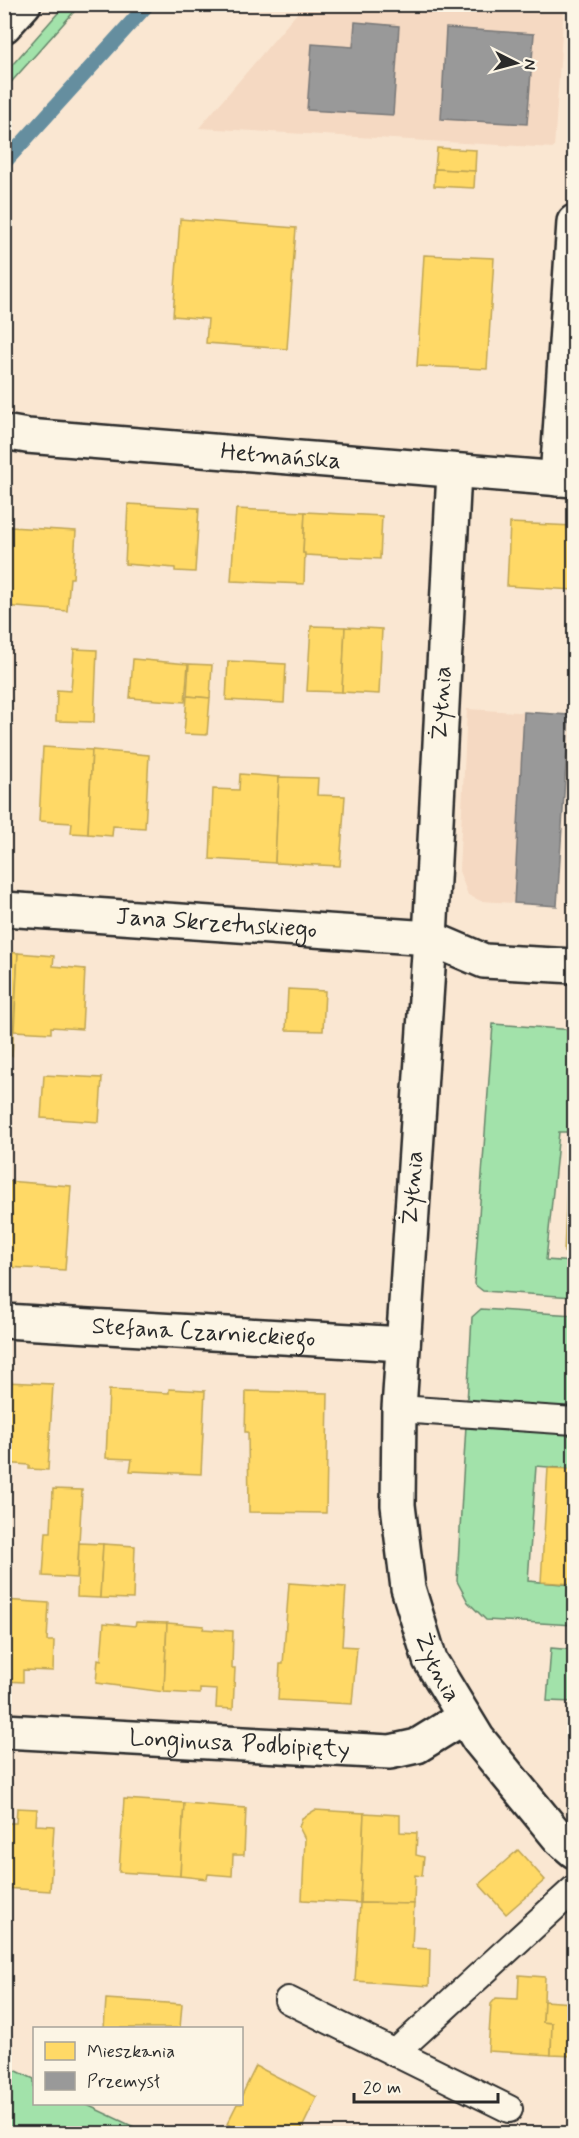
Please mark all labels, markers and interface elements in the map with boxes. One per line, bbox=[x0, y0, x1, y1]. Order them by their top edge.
north arrow bbox=[486, 33, 546, 93]
text: N bbox=[518, 58, 540, 71]
street label: Hetmańska bbox=[219, 436, 342, 477]
street label: Żytnia bbox=[425, 665, 459, 741]
street label: Jana Skrzetuskiego bbox=[115, 901, 318, 947]
street label: Żytnia bbox=[395, 1150, 431, 1226]
street label: Stefana Czarnieckiego bbox=[91, 1311, 316, 1357]
street label: Żytnia bbox=[407, 1629, 467, 1708]
street label: Longinusa Podbipięty bbox=[129, 1722, 351, 1765]
legend bbox=[33, 2027, 243, 2105]
text: Mieszkania bbox=[87, 2040, 175, 2064]
scale bar bbox=[354, 2066, 498, 2104]
text: Przemysł bbox=[87, 2070, 161, 2094]
text: 20 m bbox=[363, 2076, 401, 2100]

